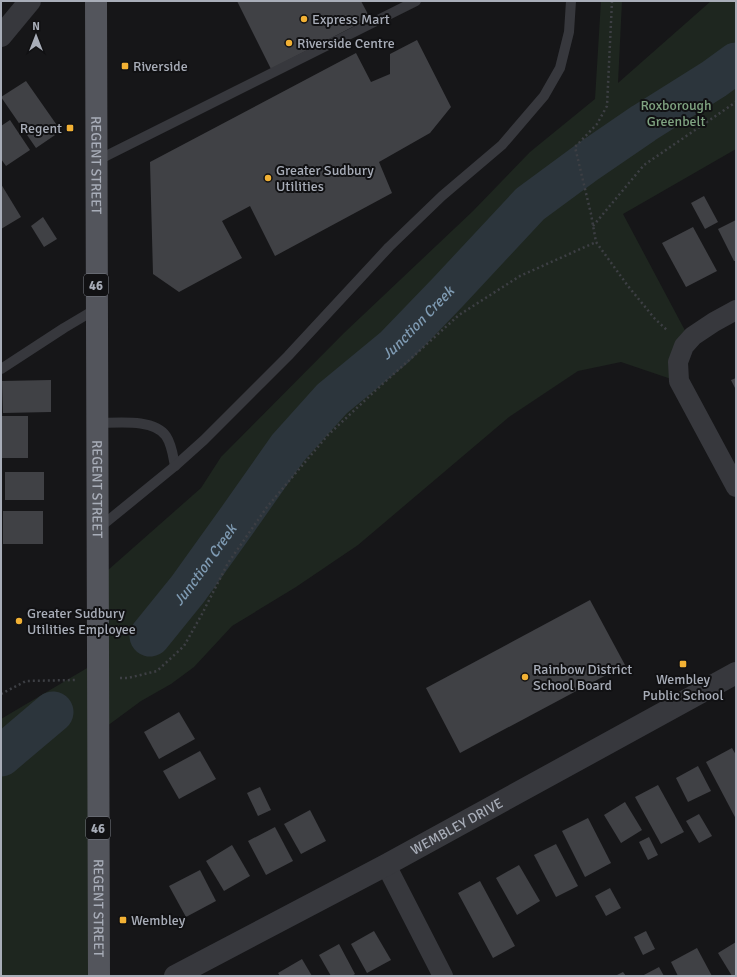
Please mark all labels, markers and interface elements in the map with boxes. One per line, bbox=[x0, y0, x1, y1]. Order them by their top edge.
place label: Express Mart bbox=[312, 11, 390, 28]
marker: Express Mart bbox=[299, 14, 309, 24]
north arrow bbox=[16, 16, 56, 56]
text: N bbox=[32, 20, 40, 33]
place label: Riverside Centre bbox=[297, 35, 395, 52]
marker: Riverside Centre bbox=[284, 38, 294, 48]
place label: Riverside bbox=[133, 58, 188, 75]
marker: Riverside bbox=[120, 61, 130, 71]
park label: Roxborough Greenbelt bbox=[640, 97, 712, 130]
street label: REGENT STREET bbox=[87, 116, 105, 214]
place label: Regent bbox=[20, 120, 62, 137]
marker: Regent bbox=[65, 123, 75, 133]
place label: Greater Sudbury Utilities bbox=[276, 162, 374, 195]
marker: Greater Sudbury Utilities bbox=[263, 173, 273, 183]
road number: 46 bbox=[84, 274, 108, 296]
water label: Junction Creek bbox=[378, 281, 459, 363]
street label: REGENT STREET bbox=[88, 440, 106, 538]
water label: Junction Creek bbox=[169, 520, 241, 609]
place label: Greater Sudbury Utilities Employee bbox=[27, 605, 136, 638]
marker: Greater Sudbury Utilities Employee bbox=[14, 616, 24, 626]
marker: Wembley Public School bbox=[678, 659, 688, 669]
place label: Rainbow District School Board bbox=[533, 661, 632, 694]
place label: Wembley Public School bbox=[643, 671, 724, 704]
marker: Rainbow District School Board bbox=[520, 672, 530, 682]
street label: WEMBLEY DRIVE bbox=[408, 795, 506, 859]
road number: 46 bbox=[86, 817, 110, 839]
street label: REGENT STREET bbox=[90, 859, 107, 957]
place label: Wembley bbox=[131, 912, 186, 929]
marker: Wembley bbox=[118, 915, 128, 925]

